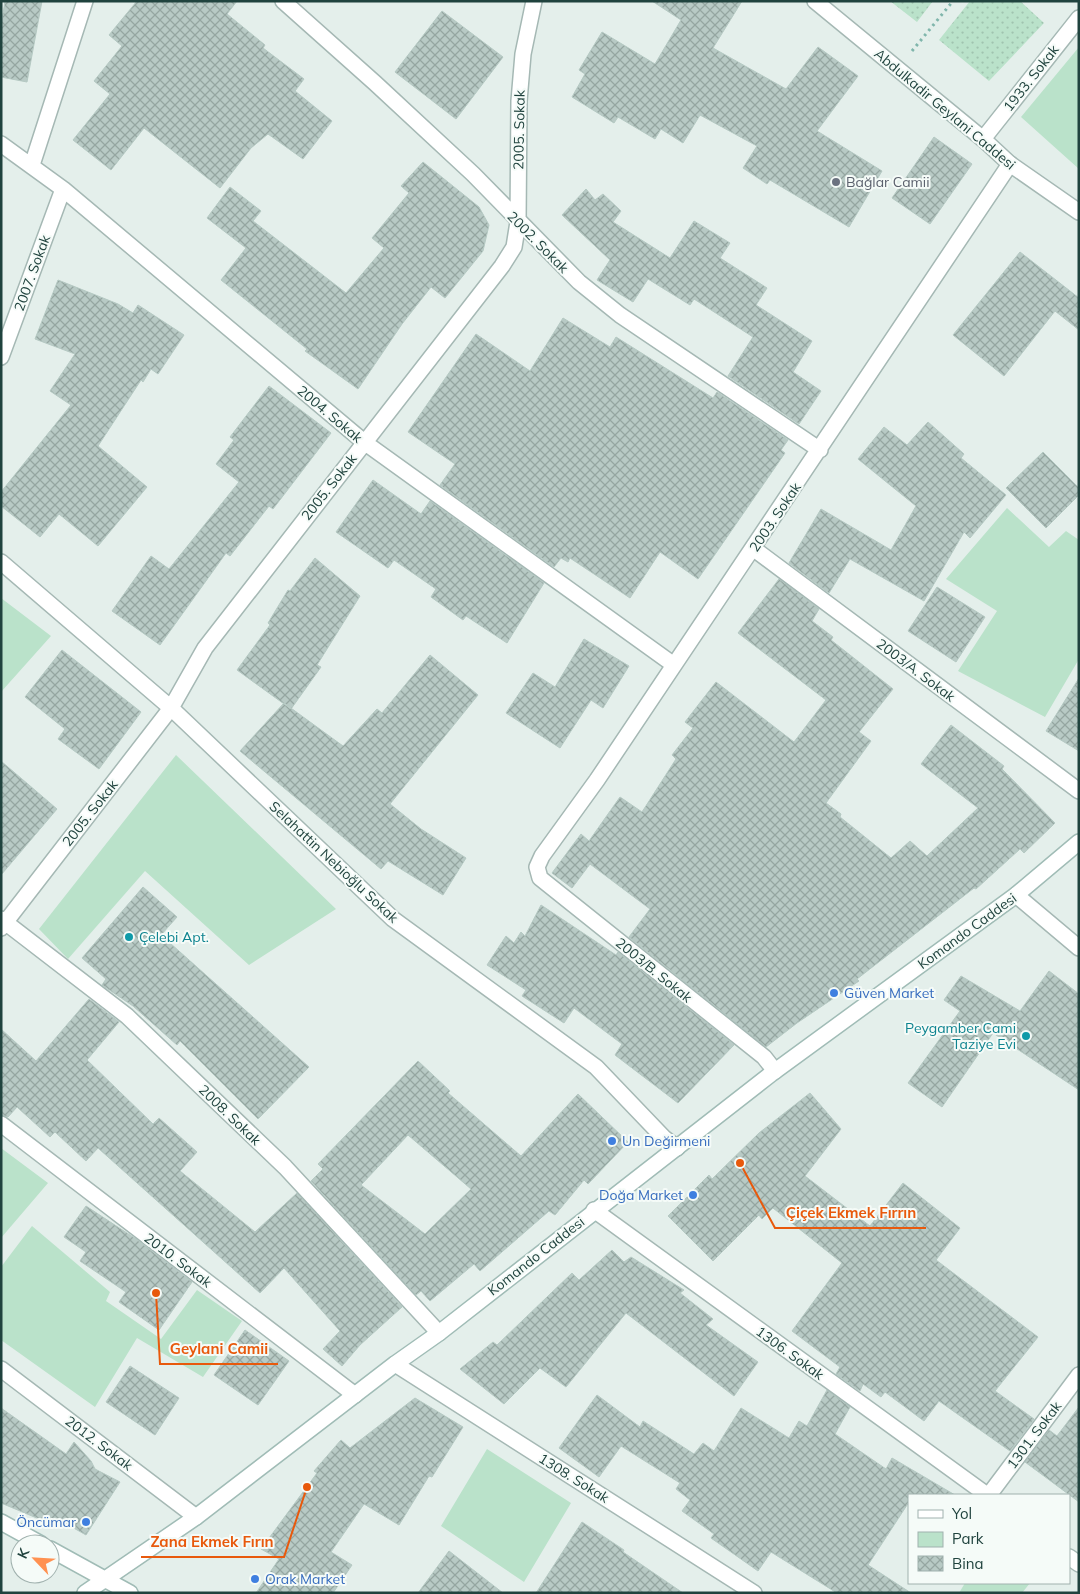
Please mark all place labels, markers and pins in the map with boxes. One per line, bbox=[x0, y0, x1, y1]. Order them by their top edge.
place label: Bağlar Camii bbox=[846, 173, 930, 191]
marker: Bağlar Camii bbox=[830, 176, 842, 188]
place label: Çelebi Apt. bbox=[139, 928, 209, 946]
marker: Çelebi Apt. bbox=[123, 931, 135, 943]
place label: Güven Market bbox=[844, 984, 934, 1002]
marker: Güven Market bbox=[828, 987, 840, 999]
place label: Peygamber Cami Taziye Evi bbox=[905, 1019, 1016, 1053]
marker: Peygamber Cami Taziye Evi bbox=[1020, 1030, 1032, 1042]
place label: Un Değirmeni bbox=[622, 1132, 710, 1150]
marker: Un Değirmeni bbox=[606, 1135, 618, 1147]
place label: Doğa Market bbox=[599, 1186, 683, 1204]
marker: Doğa Market bbox=[687, 1189, 699, 1201]
callout: Çiçek Ekmek Fırrın bbox=[775, 1198, 926, 1228]
callout: Geylani Camii bbox=[160, 1334, 278, 1364]
place label: Öncümar bbox=[16, 1513, 77, 1531]
marker: Öncümar bbox=[80, 1516, 92, 1528]
callout: Zana Ekmek Fırın bbox=[141, 1527, 284, 1557]
place label: Orak Market bbox=[265, 1570, 345, 1588]
marker: Orak Market bbox=[249, 1573, 261, 1585]

